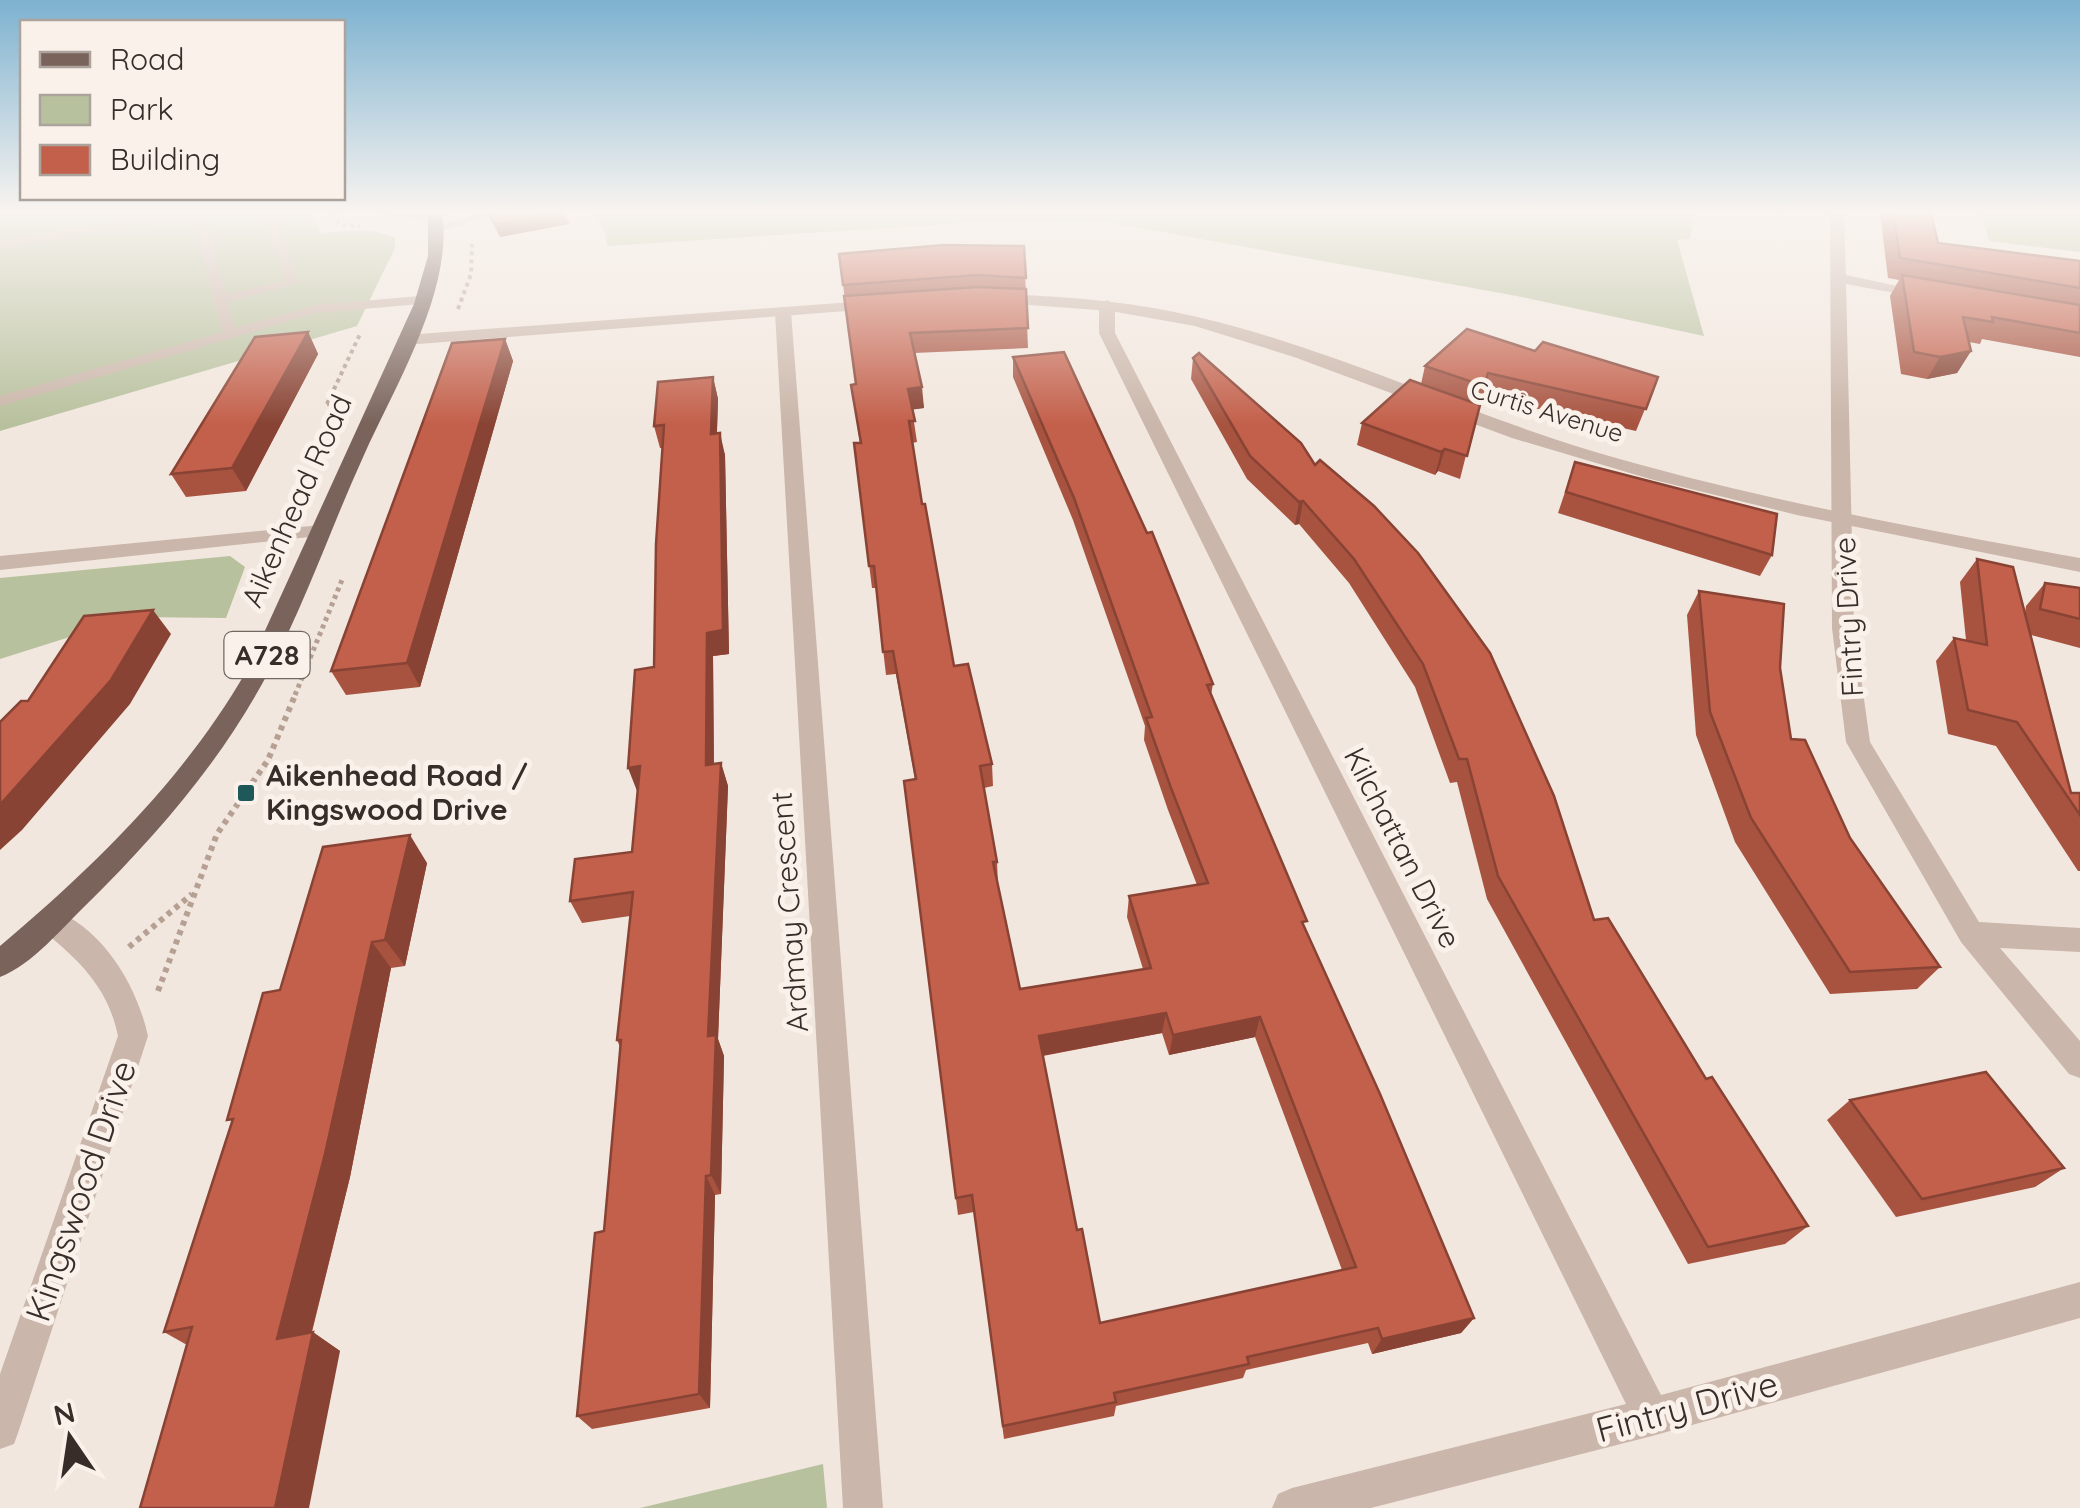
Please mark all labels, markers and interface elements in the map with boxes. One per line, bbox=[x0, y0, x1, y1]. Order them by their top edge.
legend bbox=[20, 20, 345, 200]
text: Road bbox=[110, 40, 184, 78]
text: Park bbox=[110, 90, 174, 128]
text: Building bbox=[110, 140, 220, 178]
street label: Curtis Avenue bbox=[1467, 373, 1627, 448]
street label: Aikenhead Road bbox=[232, 388, 360, 613]
street label: Fintry Drive bbox=[1825, 536, 1871, 698]
road number: A728 bbox=[224, 632, 310, 678]
street label: Kilchattan Drive bbox=[1336, 741, 1470, 954]
place label: Aikenhead Road / Kingswood Drive bbox=[266, 756, 528, 828]
marker: Aikenhead Road / Kingswood Drive bbox=[235, 782, 257, 804]
street label: Ardmay Crescent bbox=[762, 791, 816, 1033]
street label: Kingswood Drive bbox=[15, 1055, 145, 1327]
street label: Fintry Drive bbox=[1591, 1361, 1783, 1451]
north arrow bbox=[20, 1388, 120, 1488]
text: N bbox=[50, 1394, 78, 1433]

